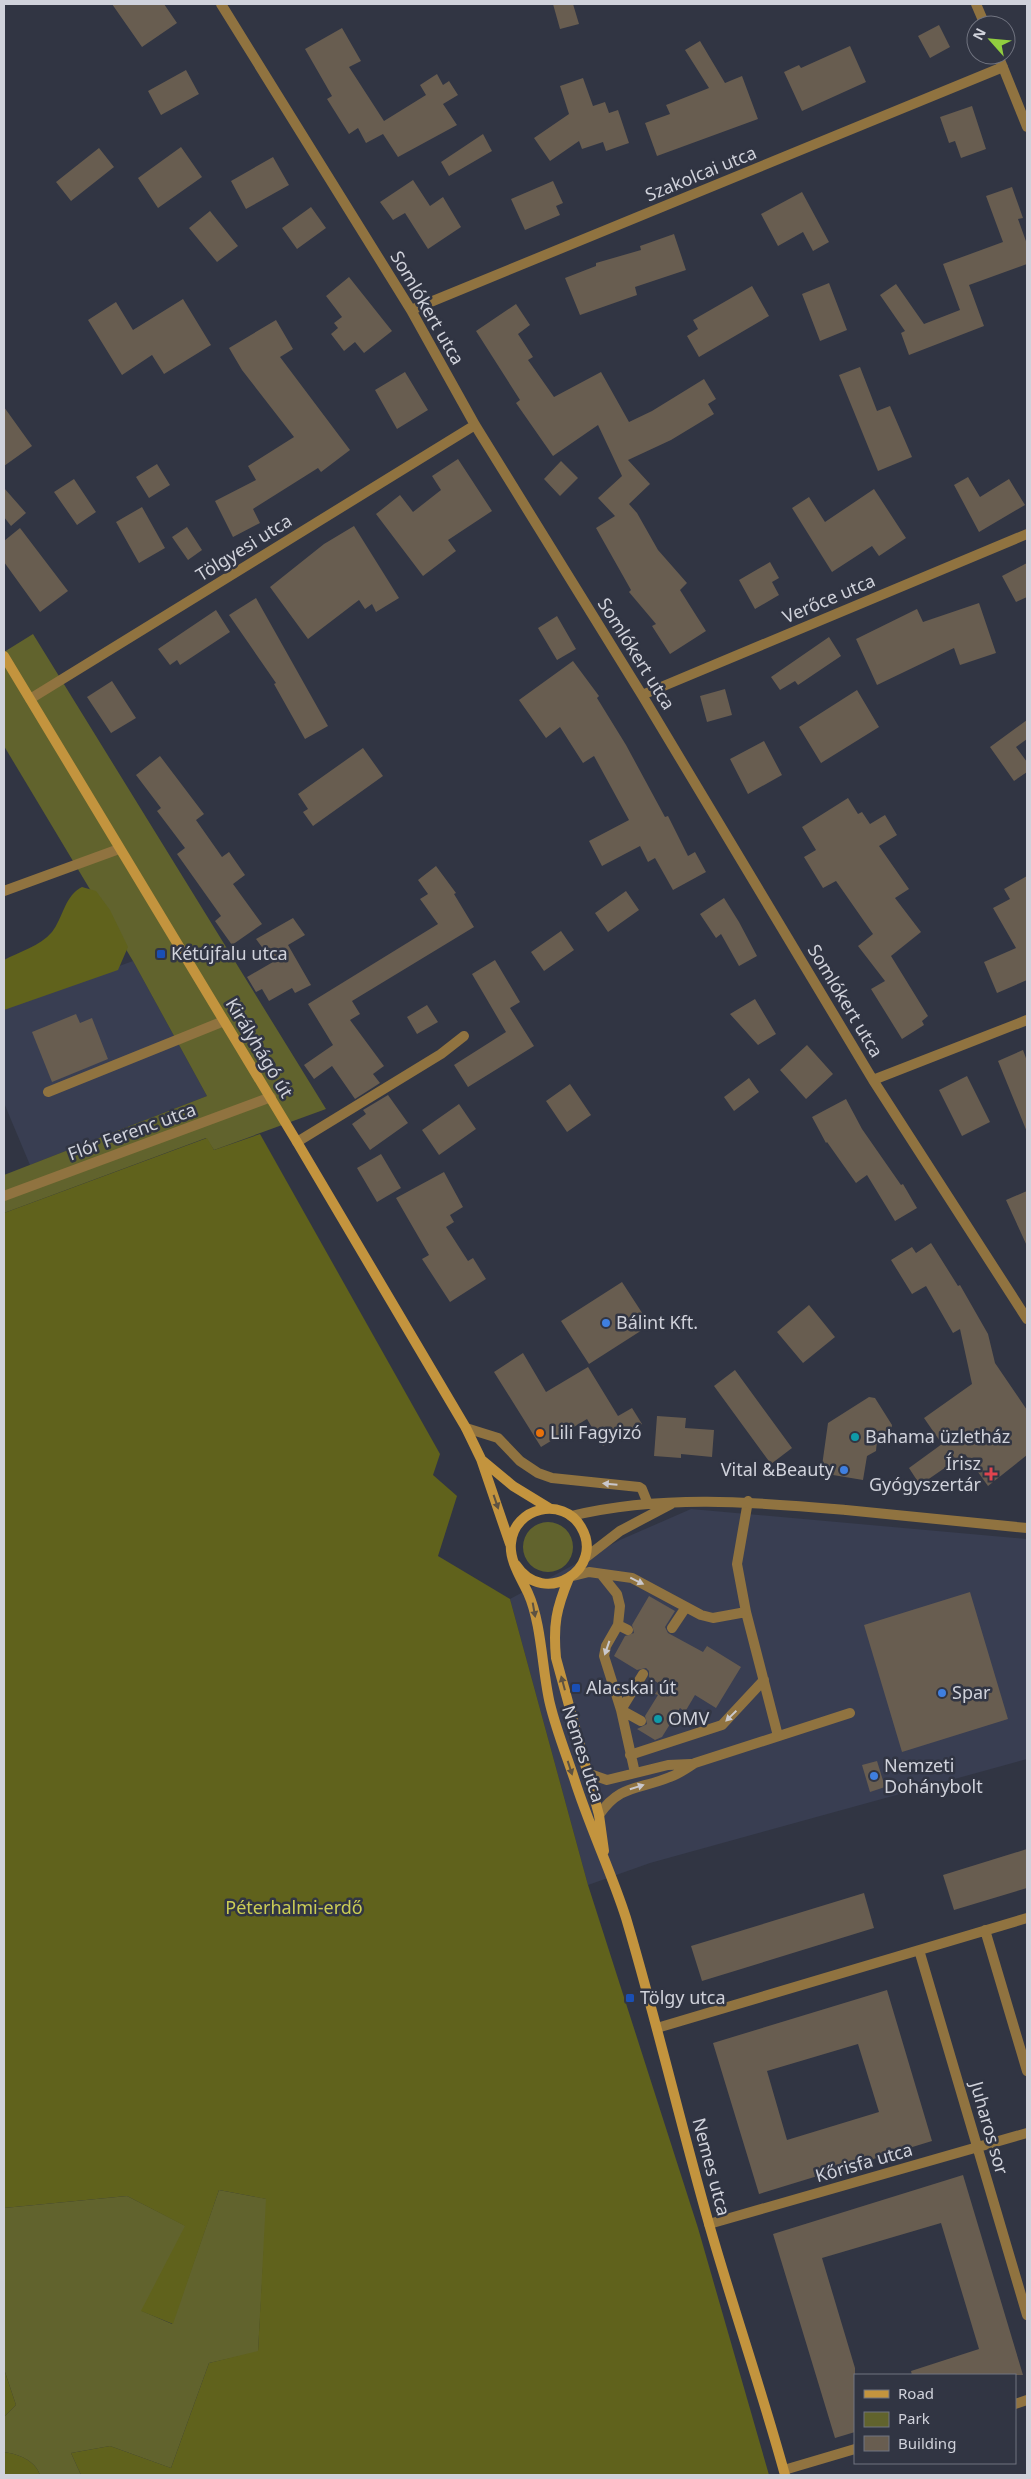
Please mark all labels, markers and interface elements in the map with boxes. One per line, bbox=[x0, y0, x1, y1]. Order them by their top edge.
north arrow bbox=[966, 15, 1016, 65]
text: N bbox=[968, 24, 990, 43]
street label: Szakolcai utca bbox=[641, 140, 760, 206]
street label: Somlókert utca bbox=[386, 246, 470, 369]
street label: Tölgyesi utca bbox=[191, 508, 296, 586]
street label: Verőce utca bbox=[779, 568, 879, 628]
street label: Somlókert utca bbox=[593, 593, 681, 714]
street label: Somlókert utca bbox=[803, 939, 889, 1061]
place label: Kétújfalu utca bbox=[171, 941, 288, 965]
marker: Kétújfalu utca bbox=[155, 948, 167, 960]
street label: Királyhágó út bbox=[221, 993, 299, 1102]
street label: Flór Ferenc utca bbox=[64, 1097, 199, 1165]
place label: Bálint Kft. bbox=[616, 1310, 698, 1334]
marker: Bálint Kft. bbox=[600, 1317, 612, 1329]
place label: Lili Fagyizó bbox=[550, 1420, 642, 1444]
place label: Bahama üzletház bbox=[865, 1424, 1010, 1448]
marker: Lili Fagyizó bbox=[534, 1427, 546, 1439]
marker: Bahama üzletház bbox=[849, 1431, 861, 1443]
place label: Írisz Gyógyszertár bbox=[869, 1451, 982, 1496]
place label: Vital &Beauty bbox=[721, 1457, 835, 1481]
marker: Vital &Beauty bbox=[838, 1464, 850, 1476]
marker: Írisz Gyógyszertár bbox=[985, 1468, 997, 1480]
one-way arrow bbox=[602, 1480, 618, 1488]
one-way arrow bbox=[493, 1494, 500, 1509]
one-way arrow bbox=[630, 1577, 644, 1585]
one-way arrow bbox=[530, 1603, 538, 1619]
one-way arrow bbox=[603, 1641, 611, 1656]
one-way arrow bbox=[558, 1675, 566, 1690]
place label: Alacskai út bbox=[586, 1675, 677, 1699]
place label: Spar bbox=[952, 1680, 991, 1704]
marker: Alacskai út bbox=[570, 1682, 582, 1694]
marker: Spar bbox=[936, 1687, 948, 1699]
street label: Nemes utca bbox=[557, 1702, 611, 1805]
place label: OMV bbox=[668, 1706, 709, 1730]
one-way arrow bbox=[725, 1710, 737, 1722]
marker: OMV bbox=[652, 1713, 664, 1725]
place label: Nemzeti Dohánybolt bbox=[884, 1753, 983, 1798]
one-way arrow bbox=[567, 1761, 575, 1776]
marker: Nemzeti Dohánybolt bbox=[868, 1770, 880, 1782]
one-way arrow bbox=[629, 1783, 644, 1791]
park label: Péterhalmi-erdő bbox=[225, 1895, 363, 1919]
place label: Tölgy utca bbox=[640, 1985, 726, 2009]
marker: Tölgy utca bbox=[624, 1992, 636, 2004]
street label: Juharos sor bbox=[965, 2077, 1015, 2177]
street label: Nemes utca bbox=[687, 2115, 737, 2218]
street label: Kőrisfa utca bbox=[812, 2137, 915, 2187]
legend bbox=[854, 2374, 1016, 2464]
text: Road bbox=[898, 2383, 934, 2403]
text: Park bbox=[898, 2408, 930, 2428]
text: Building bbox=[898, 2433, 956, 2453]

